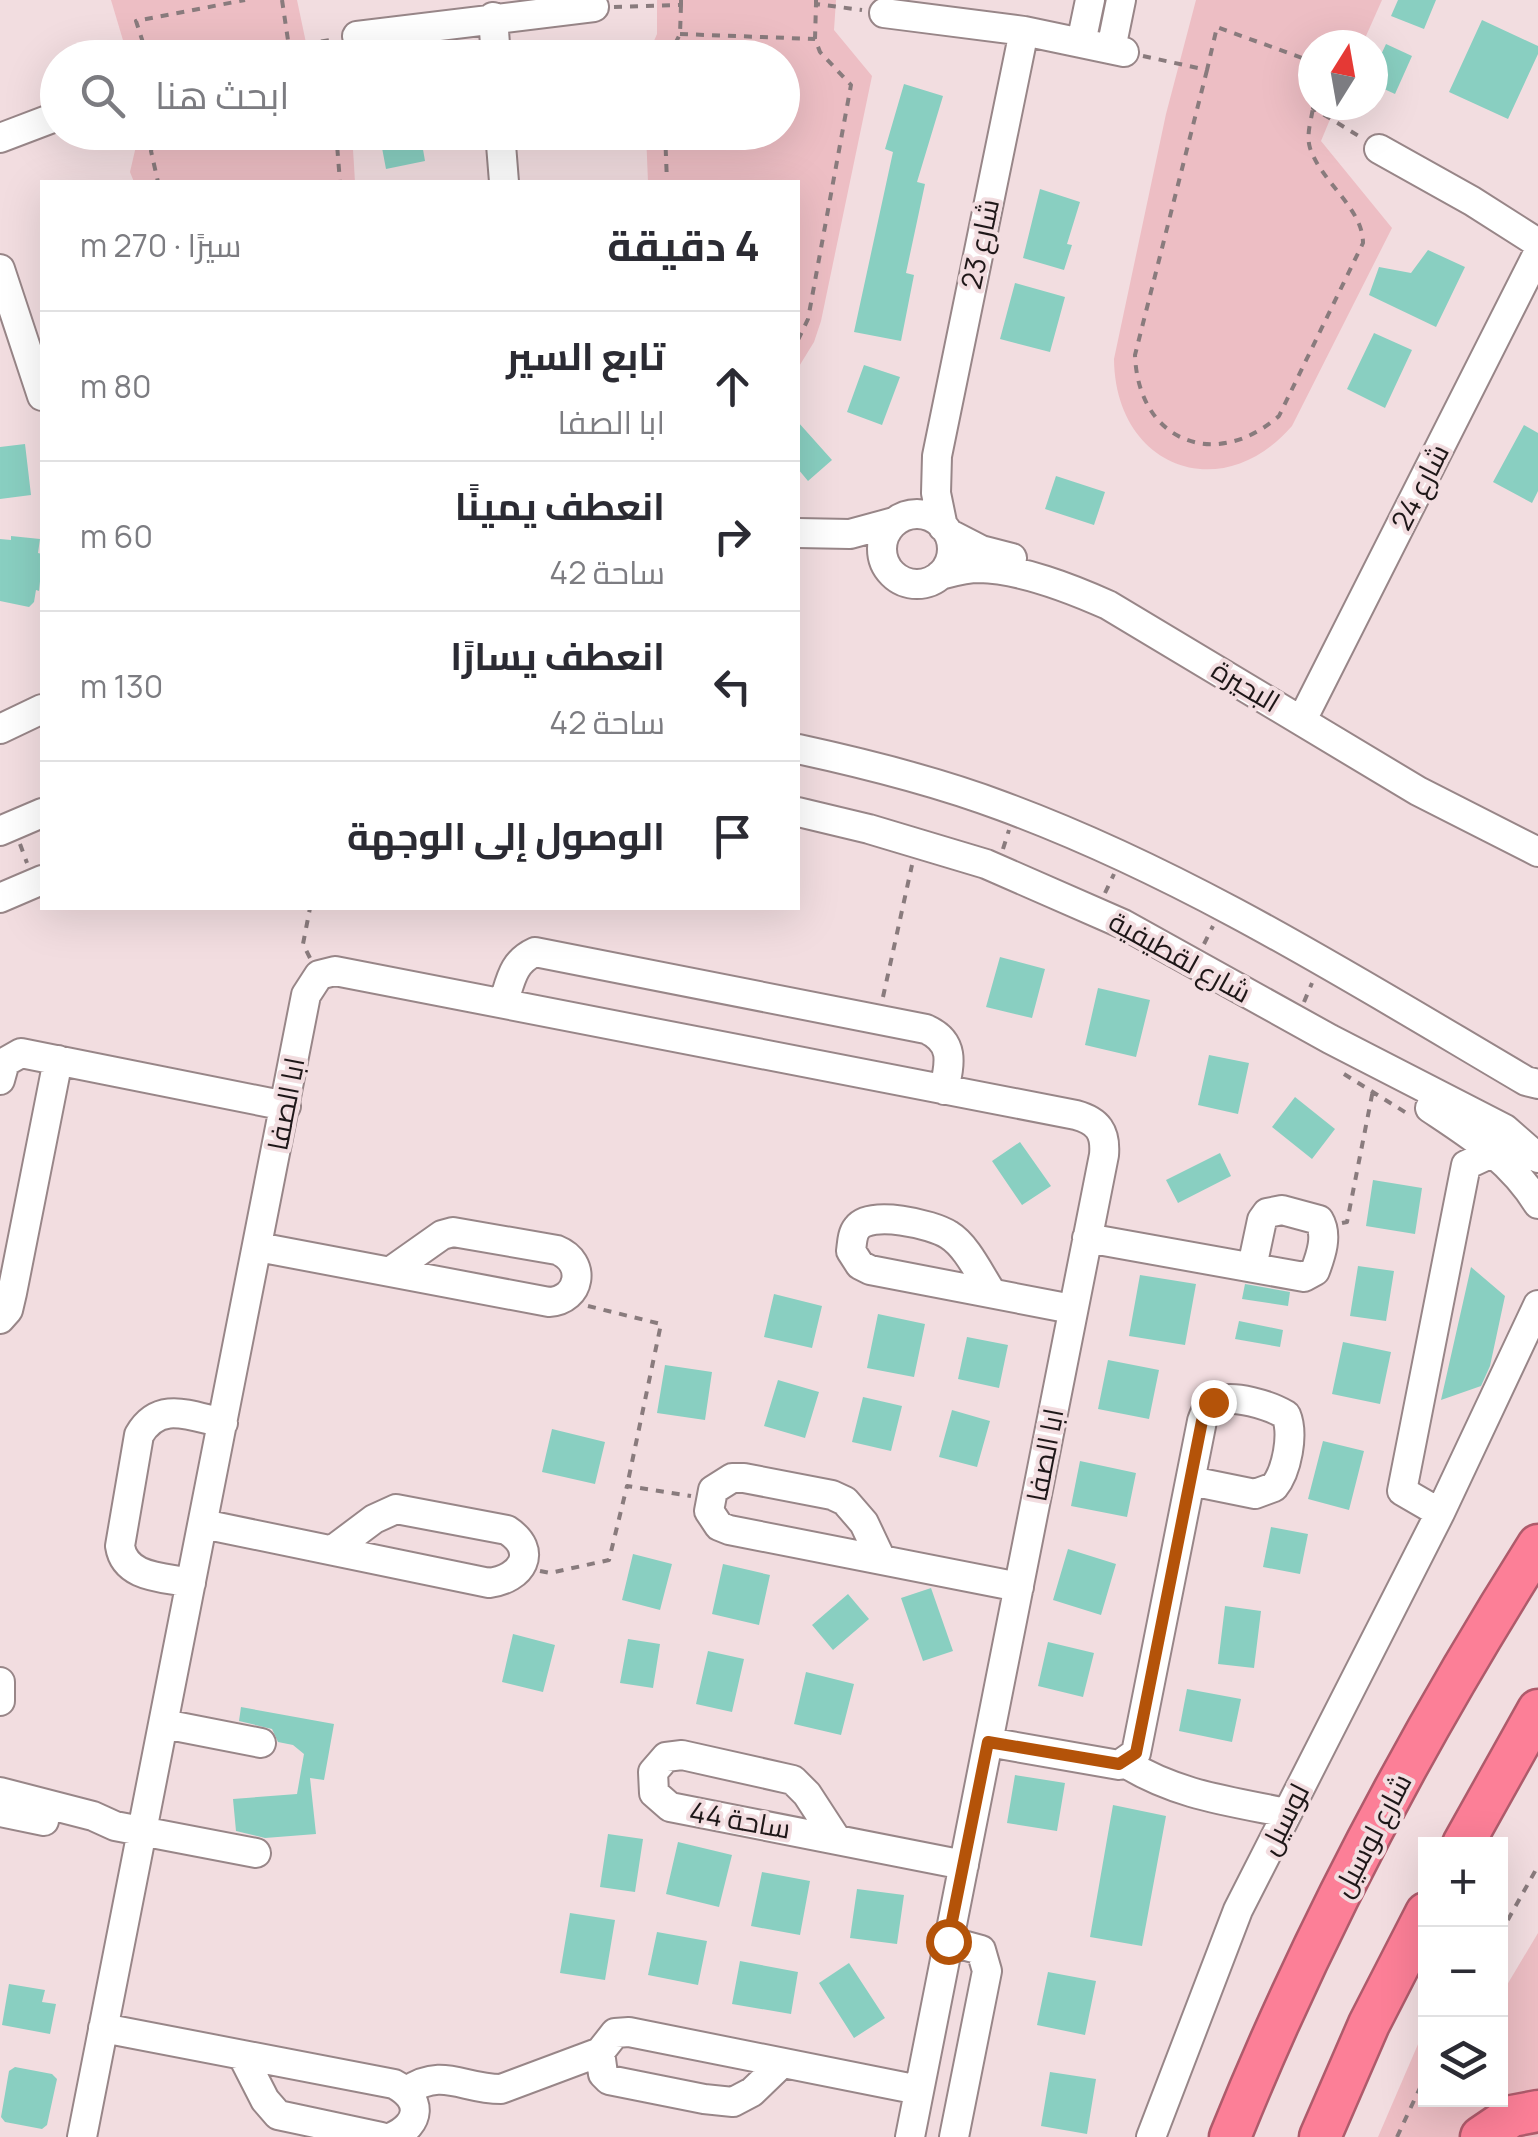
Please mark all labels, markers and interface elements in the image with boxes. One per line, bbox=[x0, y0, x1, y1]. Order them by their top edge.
north arrow bbox=[1298, 30, 1388, 120]
search box bbox=[40, 40, 800, 150]
icon: search bbox=[75, 68, 130, 123]
text: ابحث هنا bbox=[155, 68, 290, 120]
street label: شارع 23 bbox=[951, 195, 1008, 293]
text: 4 دقيقة bbox=[607, 216, 760, 274]
text: سيرًا · 270 m bbox=[80, 223, 242, 267]
text: تابع السير bbox=[506, 329, 665, 381]
icon: ahead bbox=[705, 359, 760, 414]
text: 80 m bbox=[80, 364, 152, 408]
text: ابا الصفا bbox=[557, 400, 665, 444]
street label: شارع 24 bbox=[1381, 437, 1458, 537]
text: انعطف يمينًا bbox=[455, 479, 665, 531]
icon: right bbox=[705, 509, 760, 564]
text: 60 m bbox=[80, 514, 153, 558]
text: ساحة 42 bbox=[549, 550, 665, 594]
text: انعطف يسارًا bbox=[450, 629, 665, 681]
street label: البحيرة bbox=[1205, 650, 1288, 720]
icon: left bbox=[705, 659, 760, 714]
text: 130 m bbox=[80, 664, 163, 708]
text: ساحة 42 bbox=[549, 700, 665, 744]
text: الوصول إلى الوجهة bbox=[347, 809, 665, 861]
icon: arrive bbox=[705, 809, 760, 864]
street label: شارع لقطيفية bbox=[1102, 901, 1258, 1012]
street label: ابا الصفا bbox=[257, 1054, 313, 1154]
route end bbox=[1191, 1380, 1237, 1426]
street label: ابا الصفا bbox=[1016, 1405, 1072, 1505]
street label: شارع لوسيل bbox=[1323, 1766, 1420, 1903]
street label: لوسيل bbox=[1249, 1777, 1317, 1861]
street label: ساحة 44 bbox=[687, 1791, 794, 1847]
map controls bbox=[1418, 1837, 1508, 2107]
button: + bbox=[1418, 1837, 1508, 1927]
route start bbox=[926, 1919, 972, 1965]
button: − bbox=[1418, 1927, 1508, 2017]
button: layers bbox=[1418, 2017, 1508, 2107]

